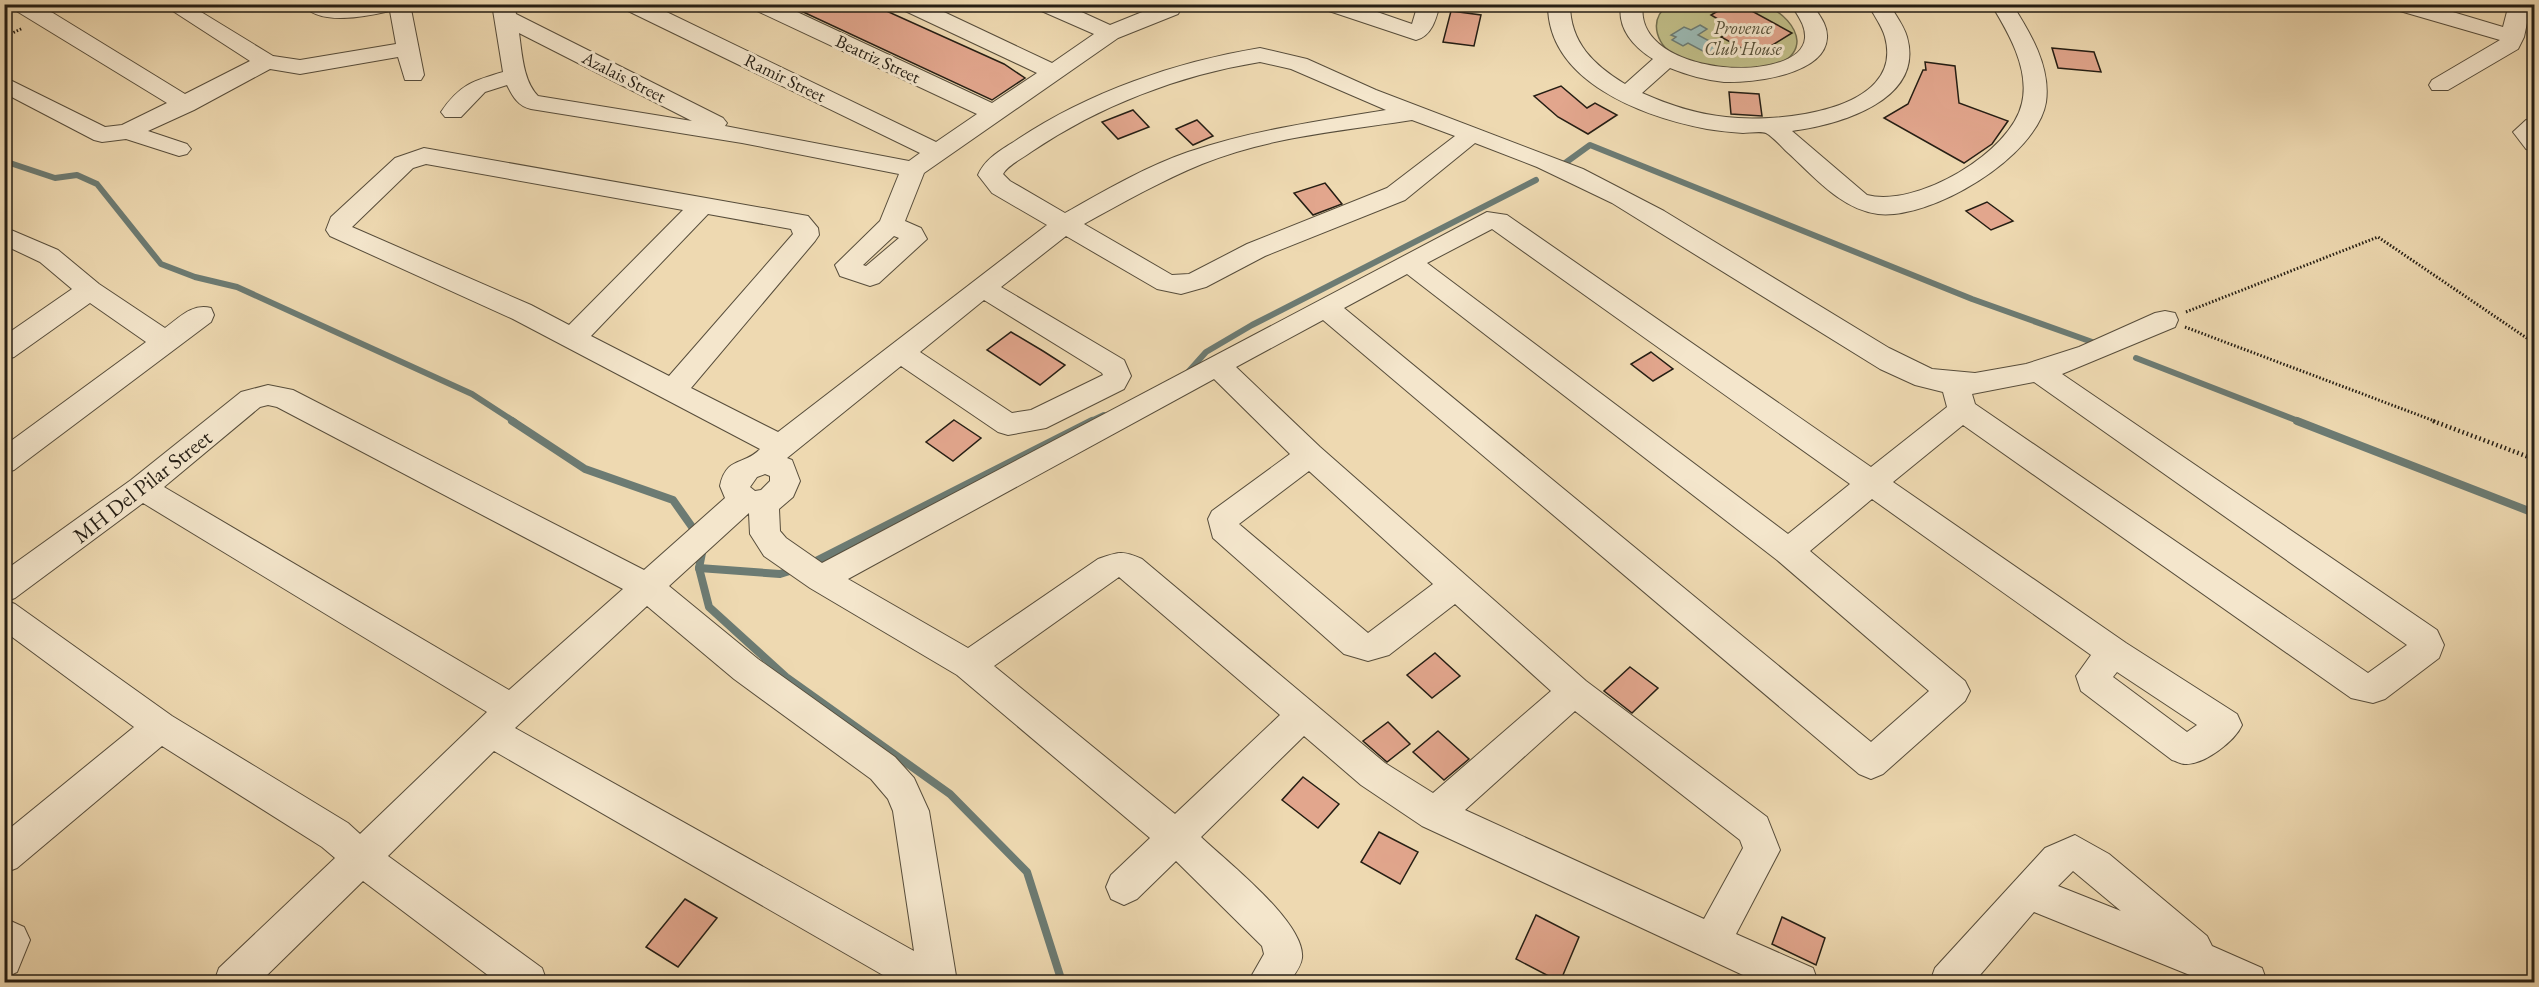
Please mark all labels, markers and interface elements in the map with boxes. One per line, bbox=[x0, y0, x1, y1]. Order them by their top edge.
park label: Provence Club House bbox=[1704, 16, 1783, 60]
street label: Beatriz Street bbox=[832, 29, 925, 88]
street label: Azalais Street bbox=[578, 45, 670, 108]
street label: Ramir Street bbox=[741, 48, 830, 107]
street label: MH Del Pilar Street bbox=[67, 423, 218, 550]

